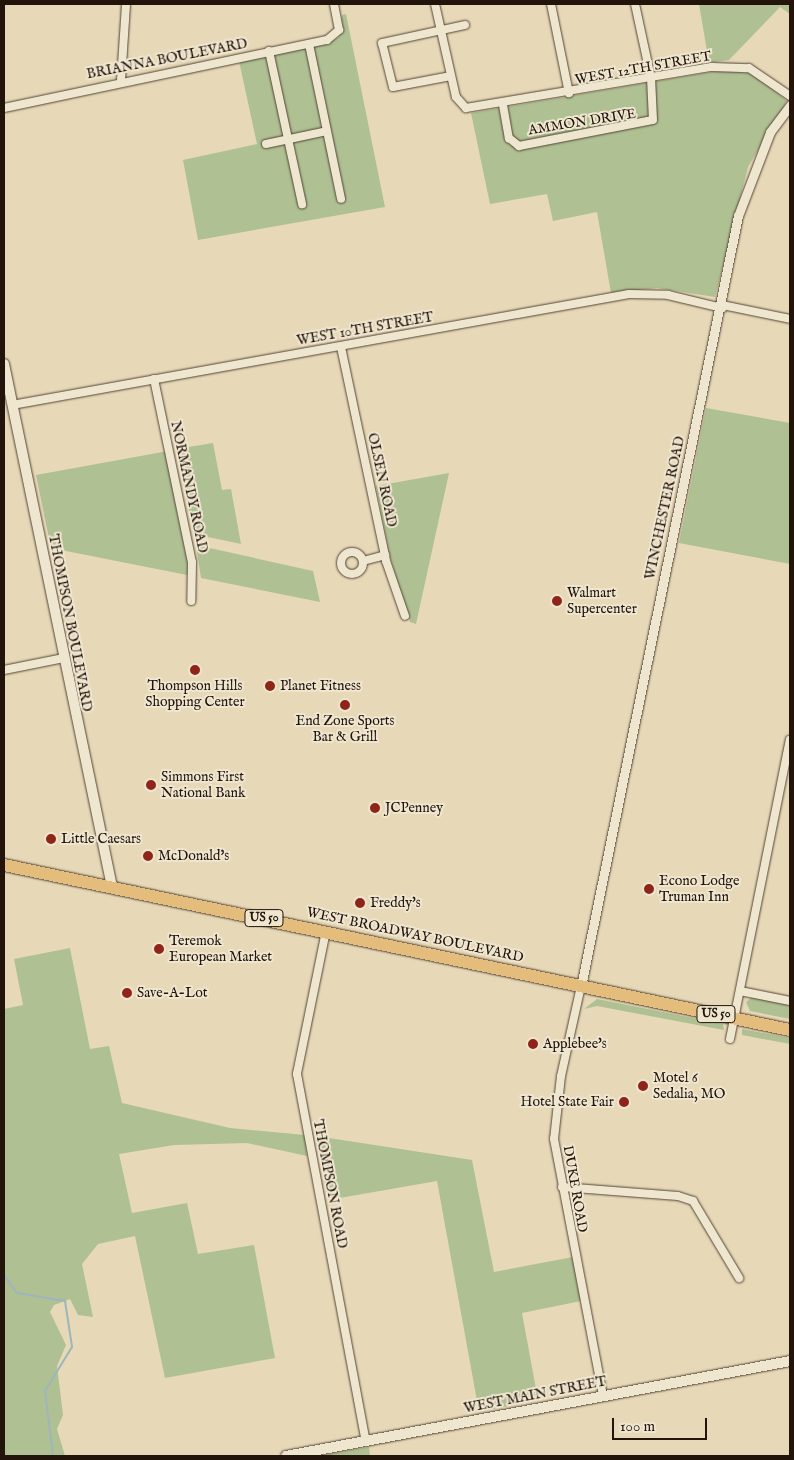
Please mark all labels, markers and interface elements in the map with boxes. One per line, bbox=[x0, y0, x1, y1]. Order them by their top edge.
street label: BRIANNA BOULEVARD bbox=[85, 35, 249, 83]
street label: WEST 12TH STREET bbox=[574, 48, 712, 88]
street label: AMMON DRIVE bbox=[527, 105, 637, 139]
street label: WEST 10TH STREET bbox=[295, 309, 435, 349]
street label: NORMANDY ROAD bbox=[167, 420, 211, 554]
street label: OLSEN ROAD bbox=[364, 431, 400, 529]
street label: WINCHESTER ROAD bbox=[642, 435, 688, 581]
street label: THOMPSON BOULEVARD bbox=[45, 533, 95, 713]
place label: Walmart Supercenter bbox=[567, 585, 637, 618]
marker: Walmart Supercenter bbox=[551, 595, 563, 607]
marker: Thompson Hills Shopping Center bbox=[189, 664, 201, 676]
place label: Thompson Hills Shopping Center bbox=[145, 678, 245, 710]
place label: Planet Fitness bbox=[280, 678, 361, 694]
marker: Planet Fitness bbox=[264, 680, 276, 692]
marker: End Zone Sports Bar & Grill bbox=[339, 699, 351, 711]
place label: End Zone Sports Bar & Grill bbox=[295, 713, 395, 746]
place label: Simmons First National Bank bbox=[161, 769, 245, 802]
marker: Simmons First National Bank bbox=[145, 779, 157, 791]
place label: JCPenney bbox=[385, 800, 443, 816]
marker: JCPenney bbox=[369, 802, 381, 814]
place label: Little Caesars bbox=[61, 831, 141, 847]
marker: Little Caesars bbox=[45, 833, 57, 845]
place label: McDonald's bbox=[158, 848, 229, 864]
marker: McDonald's bbox=[142, 850, 154, 862]
place label: Econo Lodge Truman Inn bbox=[659, 873, 739, 906]
marker: Econo Lodge Truman Inn bbox=[643, 883, 655, 895]
place label: Freddy's bbox=[370, 895, 421, 911]
marker: Freddy's bbox=[354, 897, 366, 909]
street label: WEST BROADWAY BOULEVARD bbox=[305, 904, 525, 966]
road number: US 50 bbox=[244, 908, 284, 928]
place label: Teremok European Market bbox=[169, 933, 272, 966]
marker: Teremok European Market bbox=[153, 943, 165, 955]
place label: Save-A-Lot bbox=[137, 985, 208, 1001]
marker: Save-A-Lot bbox=[121, 987, 133, 999]
road number: US 50 bbox=[696, 1004, 736, 1024]
place label: Applebee's bbox=[543, 1036, 607, 1052]
marker: Applebee's bbox=[527, 1038, 539, 1050]
place label: Motel 6 Sedalia, MO bbox=[653, 1070, 725, 1102]
marker: Motel 6 Sedalia, MO bbox=[637, 1080, 649, 1092]
place label: Hotel State Fair bbox=[521, 1094, 614, 1110]
marker: Hotel State Fair bbox=[618, 1096, 630, 1108]
street label: THOMPSON ROAD bbox=[309, 1118, 351, 1250]
street label: DUKE ROAD bbox=[559, 1144, 591, 1234]
street label: WEST MAIN STREET bbox=[462, 1373, 608, 1417]
scale bar bbox=[614, 1408, 709, 1440]
text: 100 m bbox=[620, 1417, 655, 1436]

